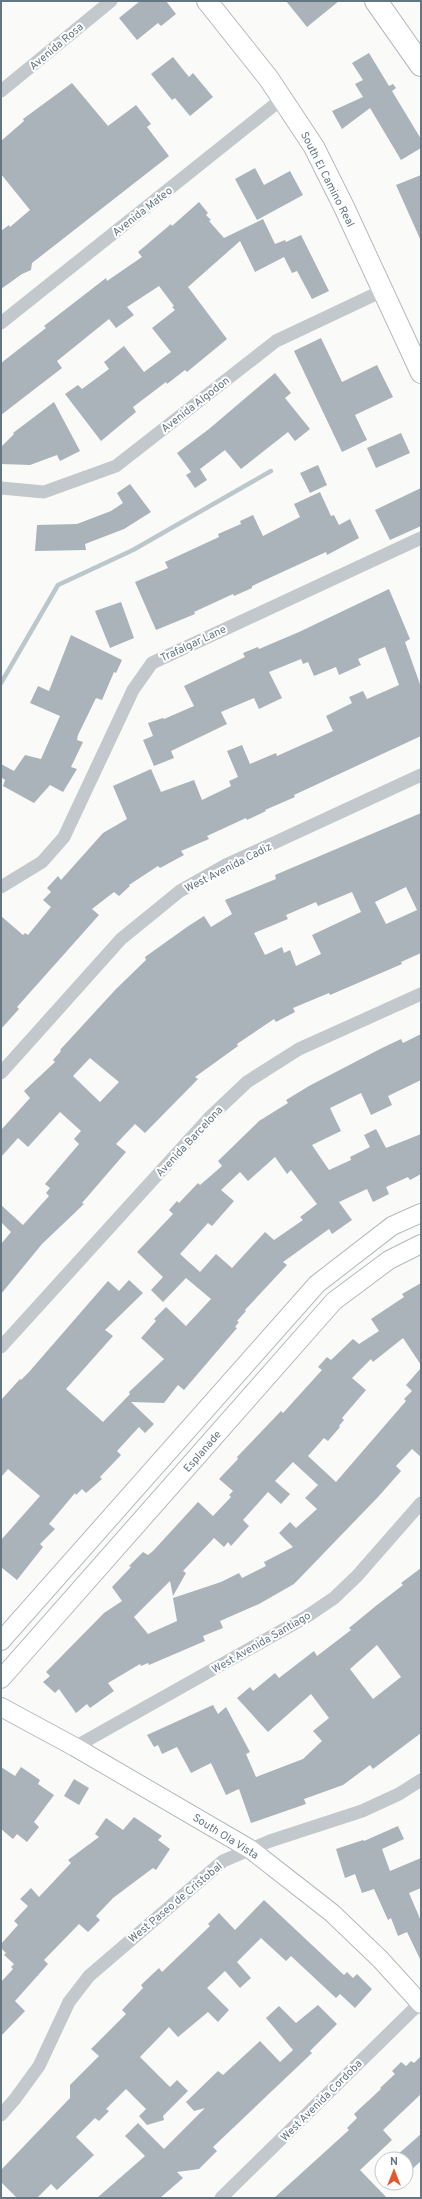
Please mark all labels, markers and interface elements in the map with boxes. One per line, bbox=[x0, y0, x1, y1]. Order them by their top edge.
street label: Avenida Rosa bbox=[27, 20, 87, 73]
street label: South El Camino Real bbox=[297, 129, 357, 230]
street label: Avenida Mateo bbox=[110, 184, 175, 240]
street label: Avenida Algodon bbox=[159, 374, 233, 436]
street label: Trafalgar Lane bbox=[158, 623, 229, 665]
street label: West Avenida Cadiz bbox=[183, 840, 274, 896]
street label: Avenida Barcelona bbox=[153, 1103, 226, 1180]
street label: Esplanade bbox=[181, 1428, 225, 1475]
street label: West Avenida Santiago bbox=[210, 1609, 313, 1677]
street label: South Ola Vista bbox=[190, 1811, 261, 1863]
street label: West Paseo de Cristobal bbox=[126, 1859, 225, 1946]
street label: West Avenida Cordoba bbox=[278, 2057, 366, 2145]
north arrow bbox=[374, 2151, 414, 2191]
text: N bbox=[390, 2155, 398, 2169]

